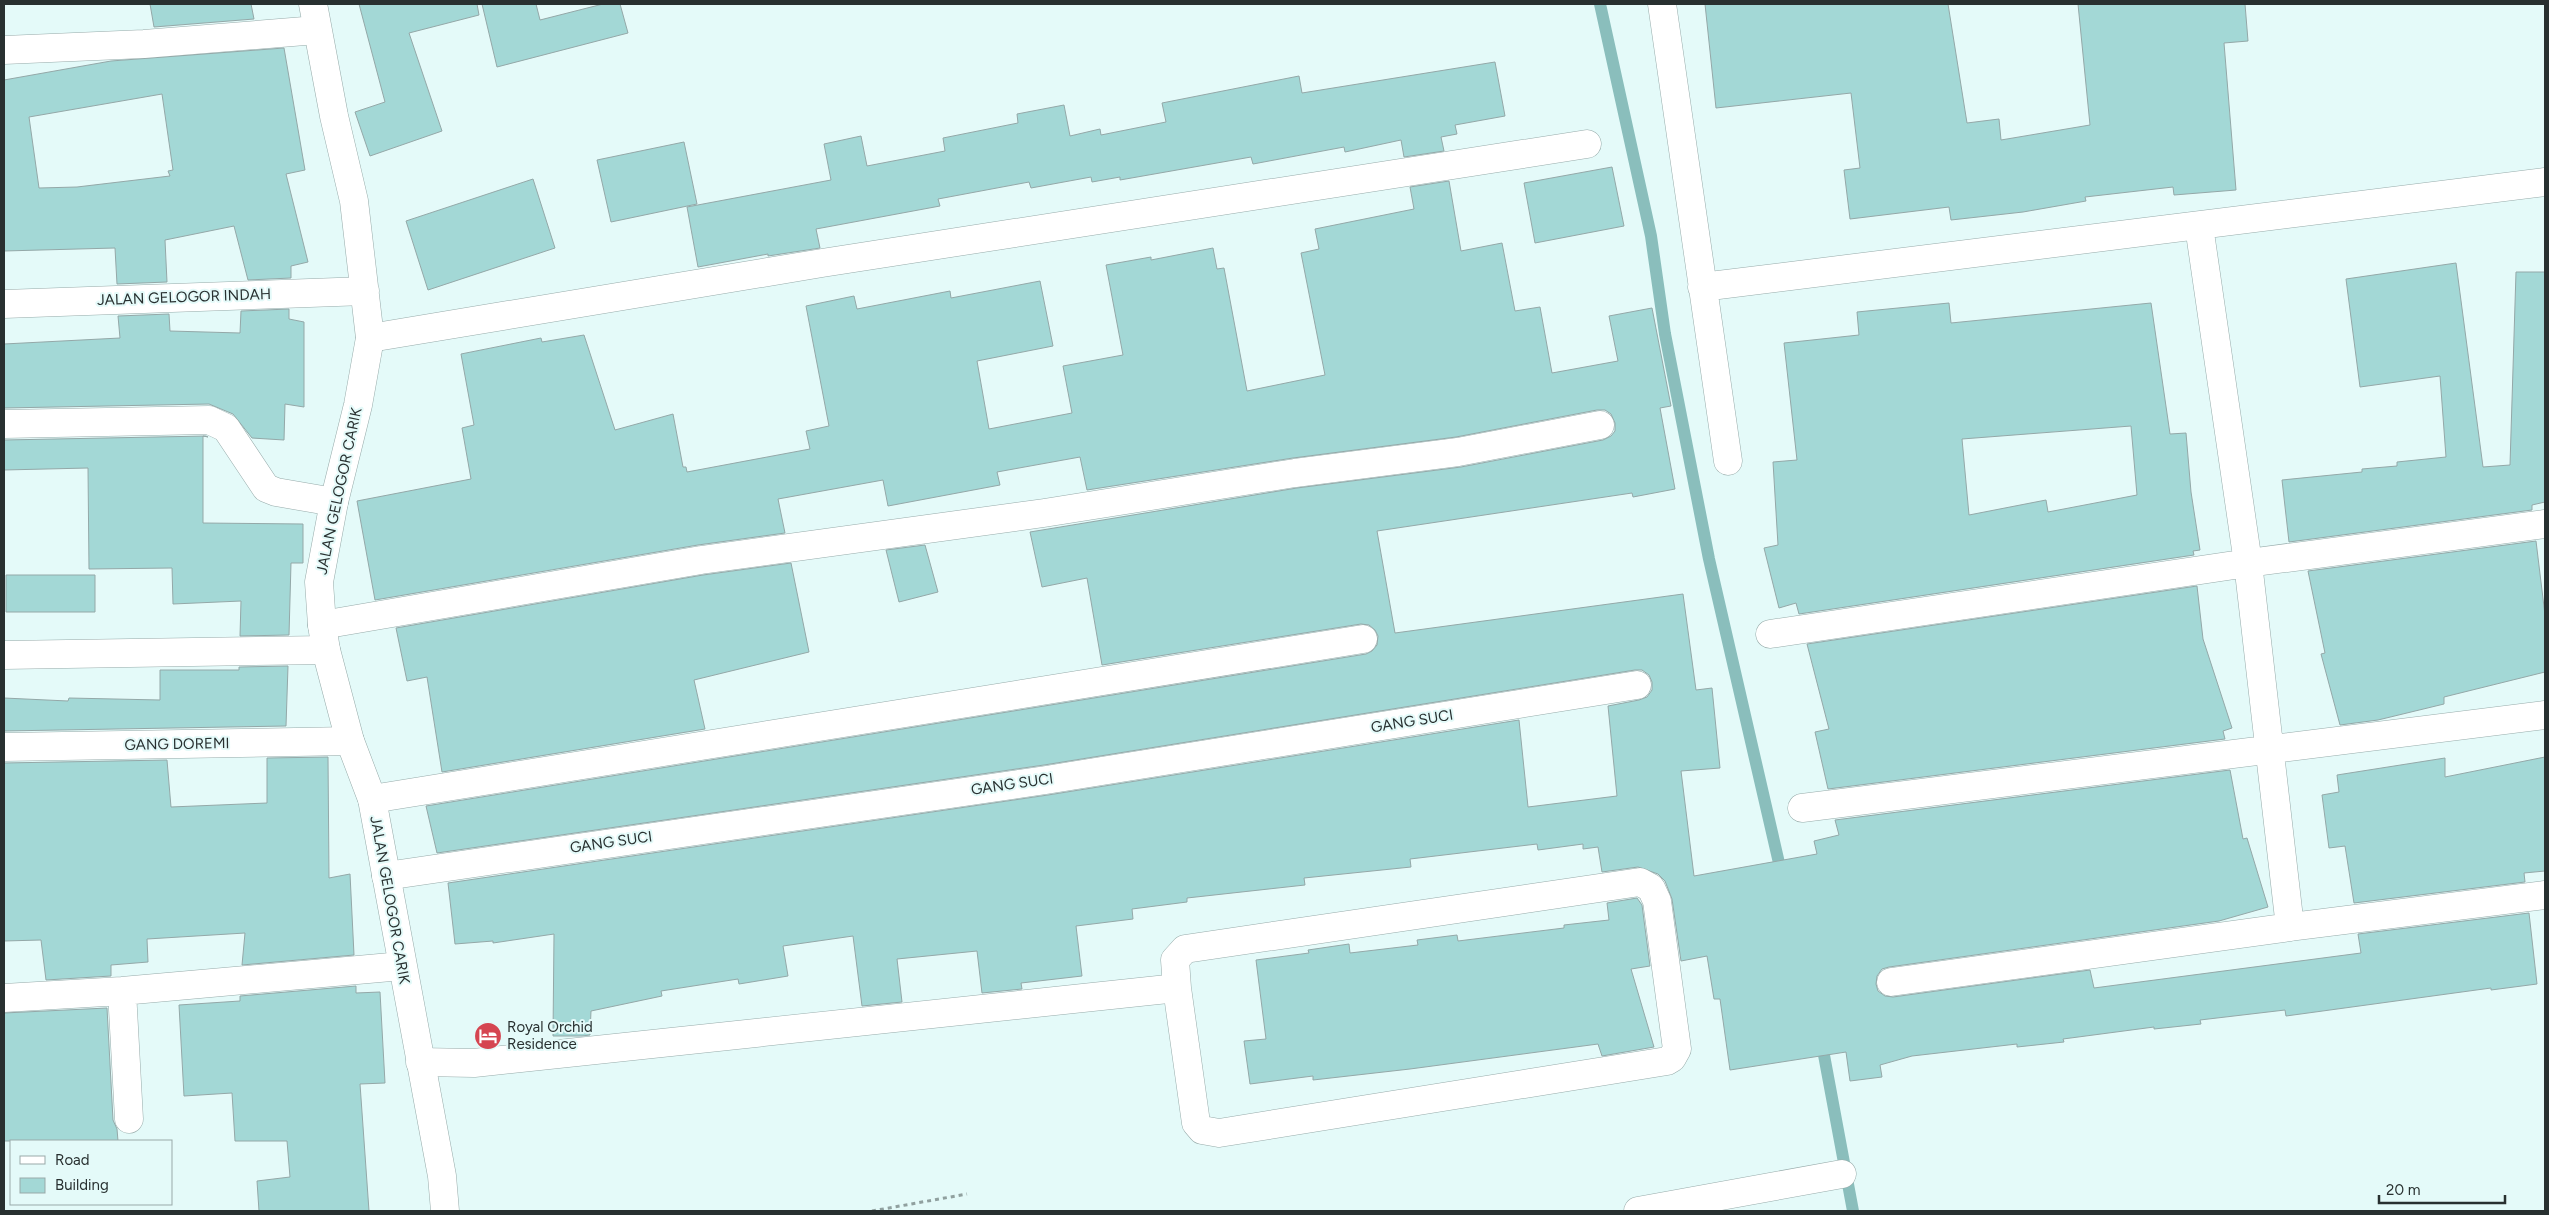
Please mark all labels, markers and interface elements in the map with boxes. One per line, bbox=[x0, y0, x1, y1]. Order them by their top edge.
street label: JALAN GELOGOR INDAH bbox=[97, 285, 271, 309]
street label: JALAN GELOGOR CARIK bbox=[312, 405, 366, 576]
street label: GANG SUCI bbox=[1370, 706, 1454, 736]
street label: GANG DOREMI bbox=[124, 734, 230, 754]
street label: GANG SUCI bbox=[970, 769, 1054, 799]
street label: JALAN GELOGOR CARIK bbox=[366, 815, 414, 986]
street label: GANG SUCI bbox=[569, 827, 653, 857]
place label: Royal Orchid Residence bbox=[507, 1018, 593, 1053]
hotel icon: Royal Orchid Residence bbox=[473, 1021, 503, 1051]
legend bbox=[10, 1140, 172, 1205]
text: Road bbox=[55, 1151, 90, 1169]
scale bar bbox=[2379, 1172, 2505, 1204]
text: Building bbox=[55, 1176, 109, 1194]
text: 20 m bbox=[2386, 1181, 2420, 1199]

